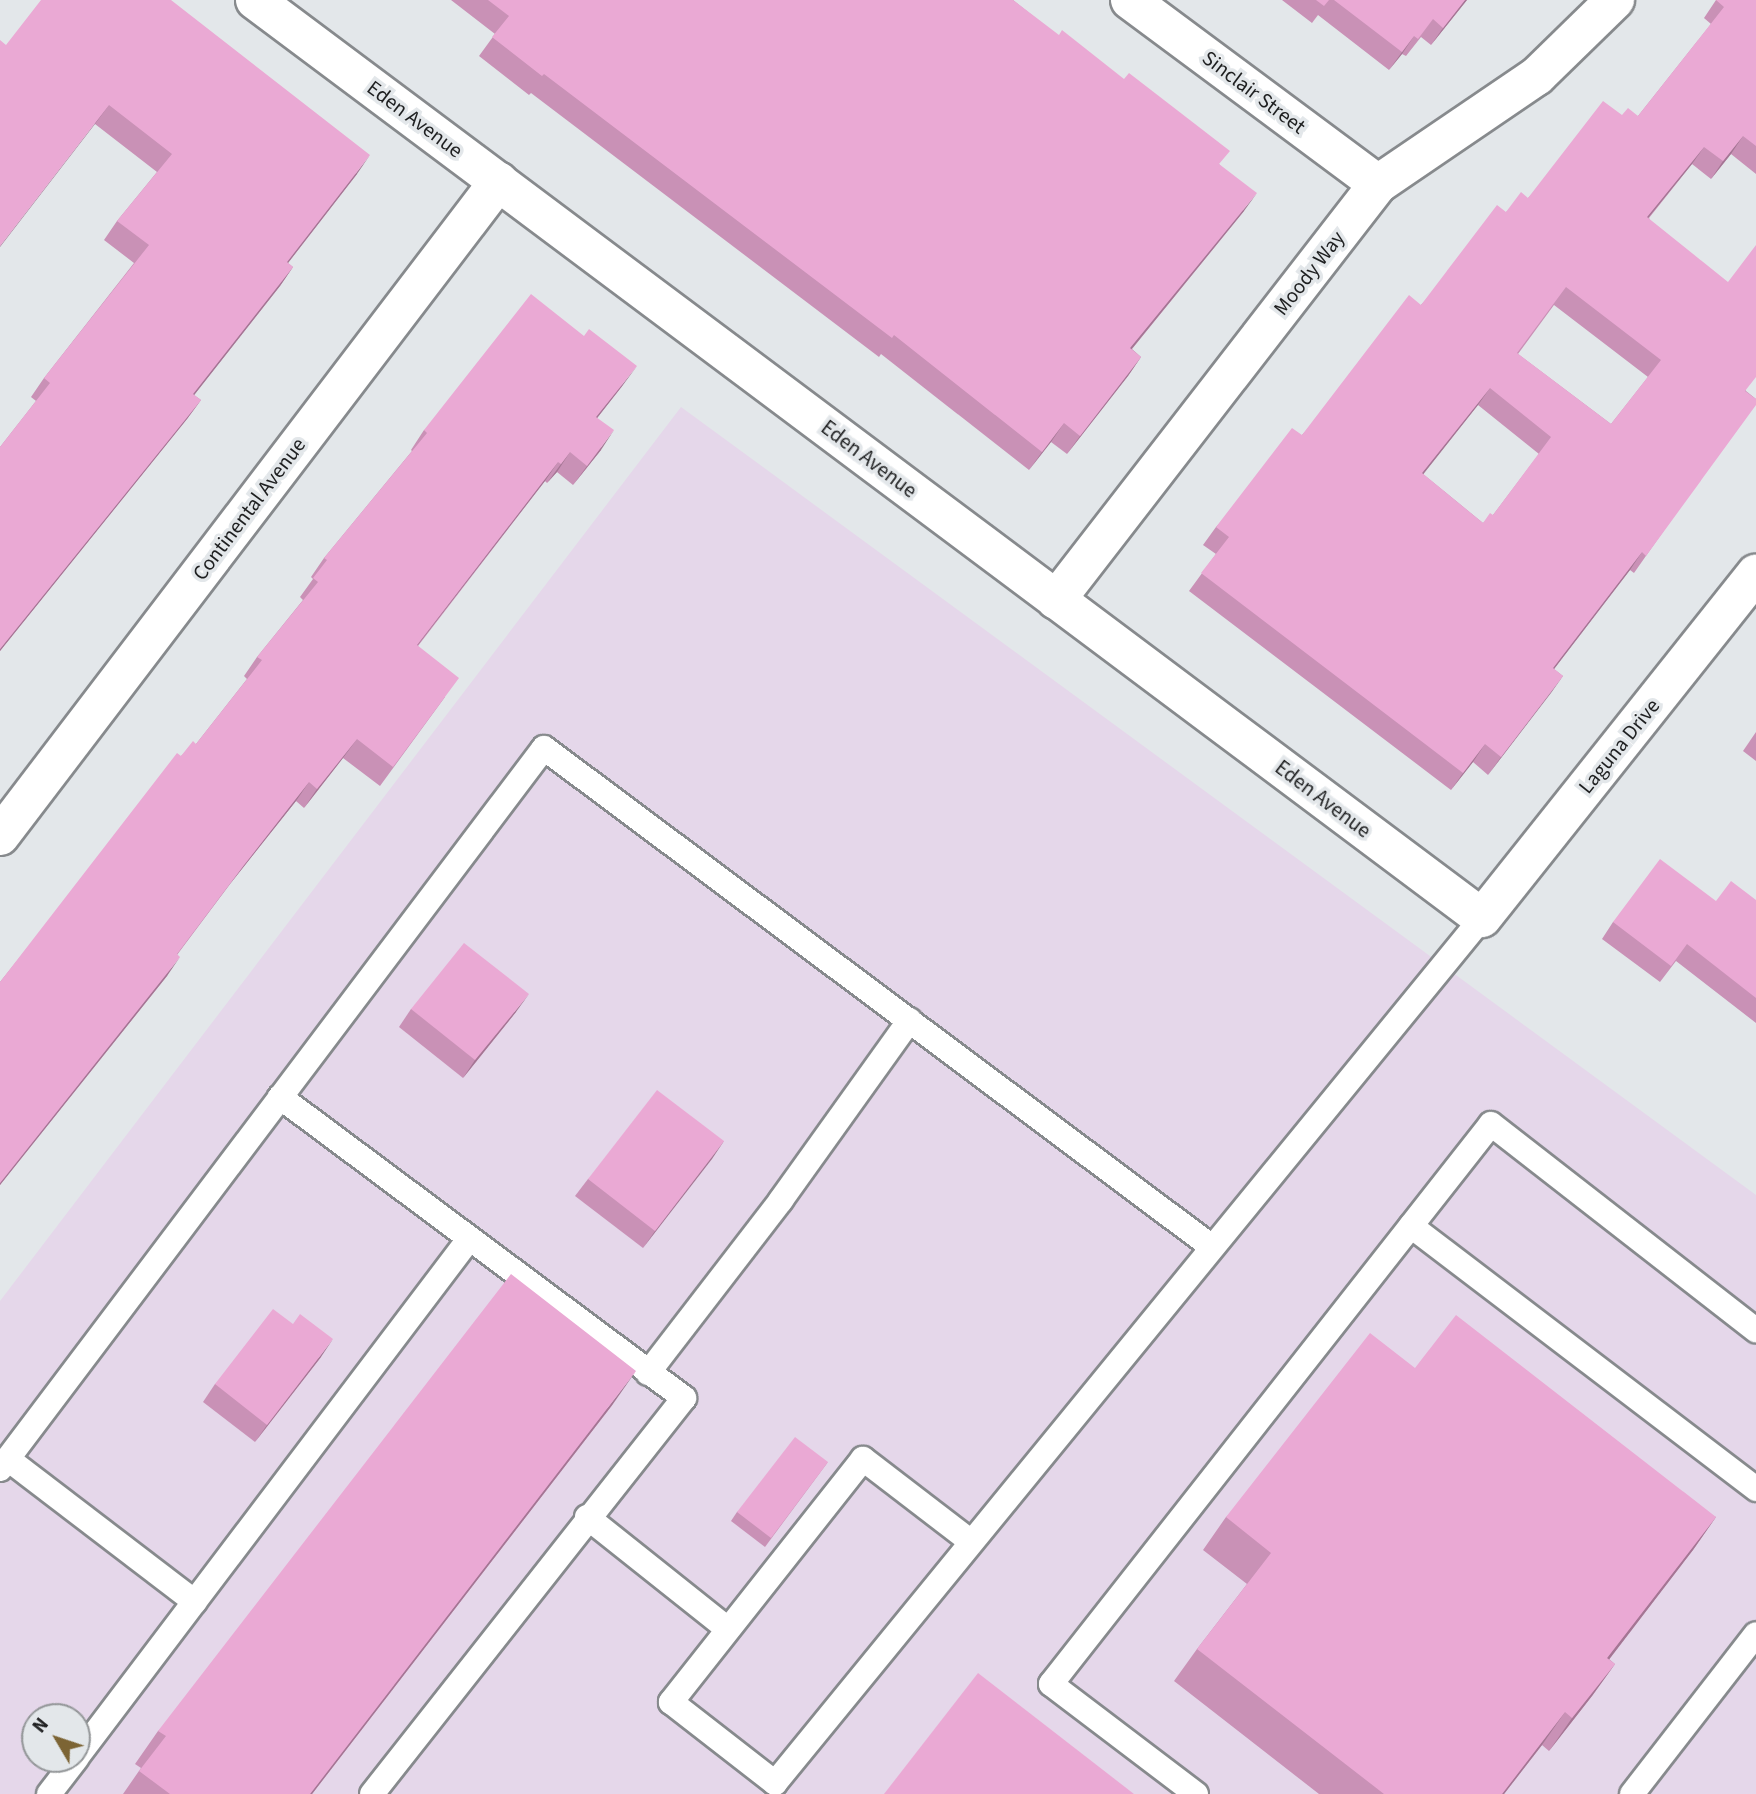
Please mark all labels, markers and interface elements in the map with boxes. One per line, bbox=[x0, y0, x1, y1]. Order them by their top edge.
street label: Sinclair Street bbox=[1197, 45, 1311, 139]
street label: Eden Avenue bbox=[362, 75, 468, 163]
street label: Moody Way bbox=[1268, 226, 1350, 320]
street label: Eden Avenue bbox=[816, 415, 922, 503]
street label: Continental Avenue bbox=[187, 433, 311, 585]
street label: Laguna Drive bbox=[1573, 694, 1665, 798]
street label: Eden Avenue bbox=[1270, 755, 1376, 843]
north arrow bbox=[21, 1703, 91, 1773]
text: N bbox=[26, 1712, 55, 1739]

